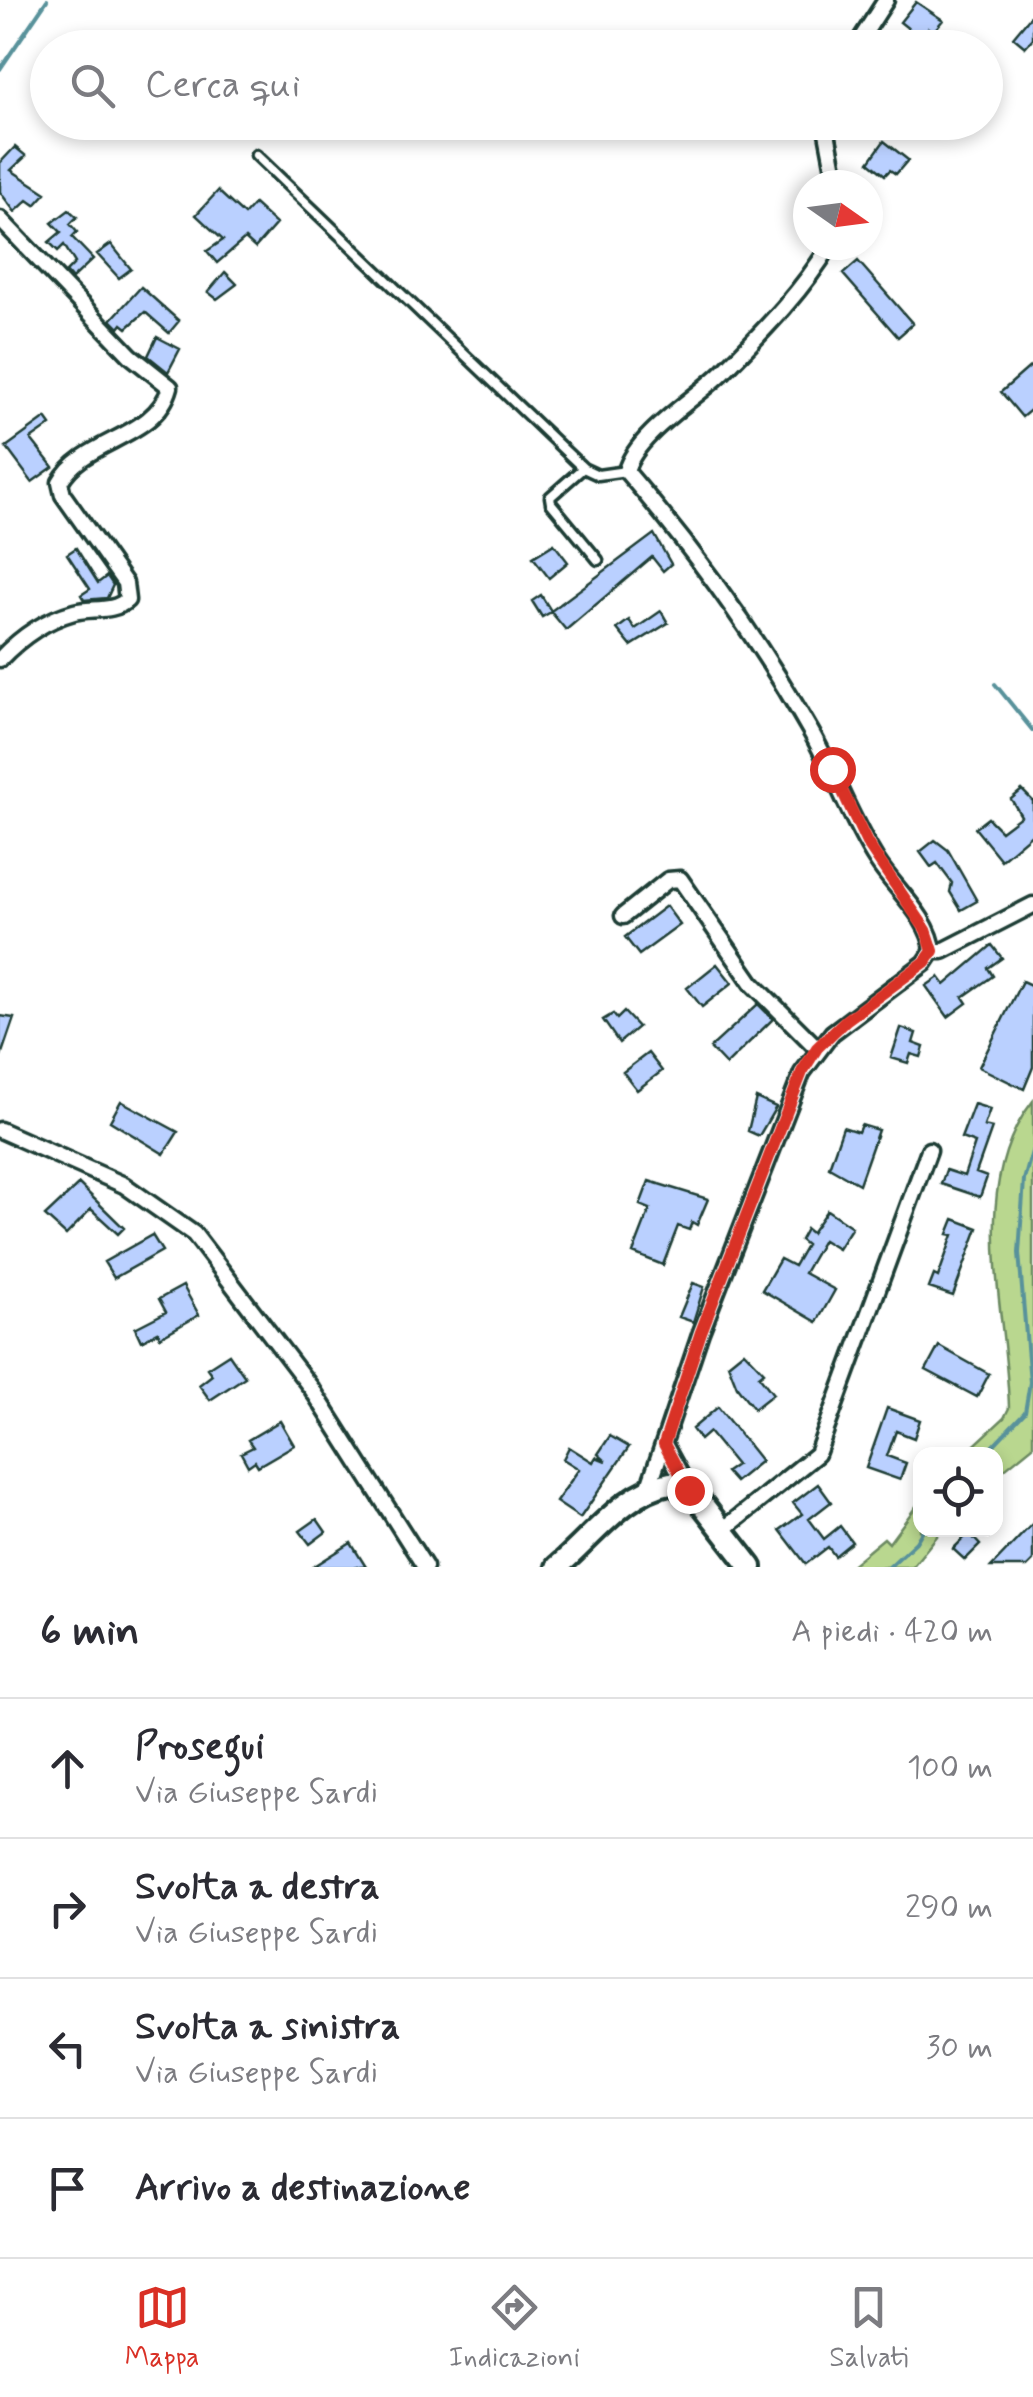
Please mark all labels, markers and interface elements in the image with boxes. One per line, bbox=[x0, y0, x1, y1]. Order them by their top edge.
search box bbox=[30, 30, 1003, 140]
icon: search bbox=[65, 58, 120, 113]
text: Cerca qui bbox=[145, 61, 300, 110]
north arrow bbox=[793, 170, 883, 260]
route start bbox=[810, 747, 856, 793]
map controls bbox=[913, 1447, 1003, 1537]
button: locate bbox=[913, 1447, 1003, 1537]
route end bbox=[667, 1468, 713, 1514]
text: 6 min bbox=[40, 1605, 139, 1660]
text: A piedi · 420 m bbox=[791, 1611, 993, 1653]
text: Prosegui bbox=[135, 1723, 264, 1772]
icon: ahead bbox=[40, 1741, 95, 1796]
text: 100 m bbox=[907, 1747, 993, 1789]
text: Via Giuseppe Sardi bbox=[135, 1772, 378, 1814]
text: Svolta a destra bbox=[135, 1863, 380, 1912]
icon: right bbox=[40, 1881, 95, 1936]
text: 290 m bbox=[905, 1887, 993, 1929]
text: Via Giuseppe Sardi bbox=[135, 1912, 378, 1954]
text: Svolta a sinistra bbox=[135, 2003, 400, 2052]
icon: left bbox=[40, 2021, 95, 2076]
text: 30 m bbox=[926, 2027, 993, 2069]
text: Via Giuseppe Sardi bbox=[135, 2052, 378, 2094]
icon: arrive bbox=[40, 2161, 95, 2216]
text: Arrivo a destinazione bbox=[135, 2164, 471, 2213]
tab: Mappa bbox=[125, 2280, 200, 2377]
tab: Indicazioni bbox=[449, 2280, 580, 2377]
tab: Salvati bbox=[829, 2280, 908, 2377]

